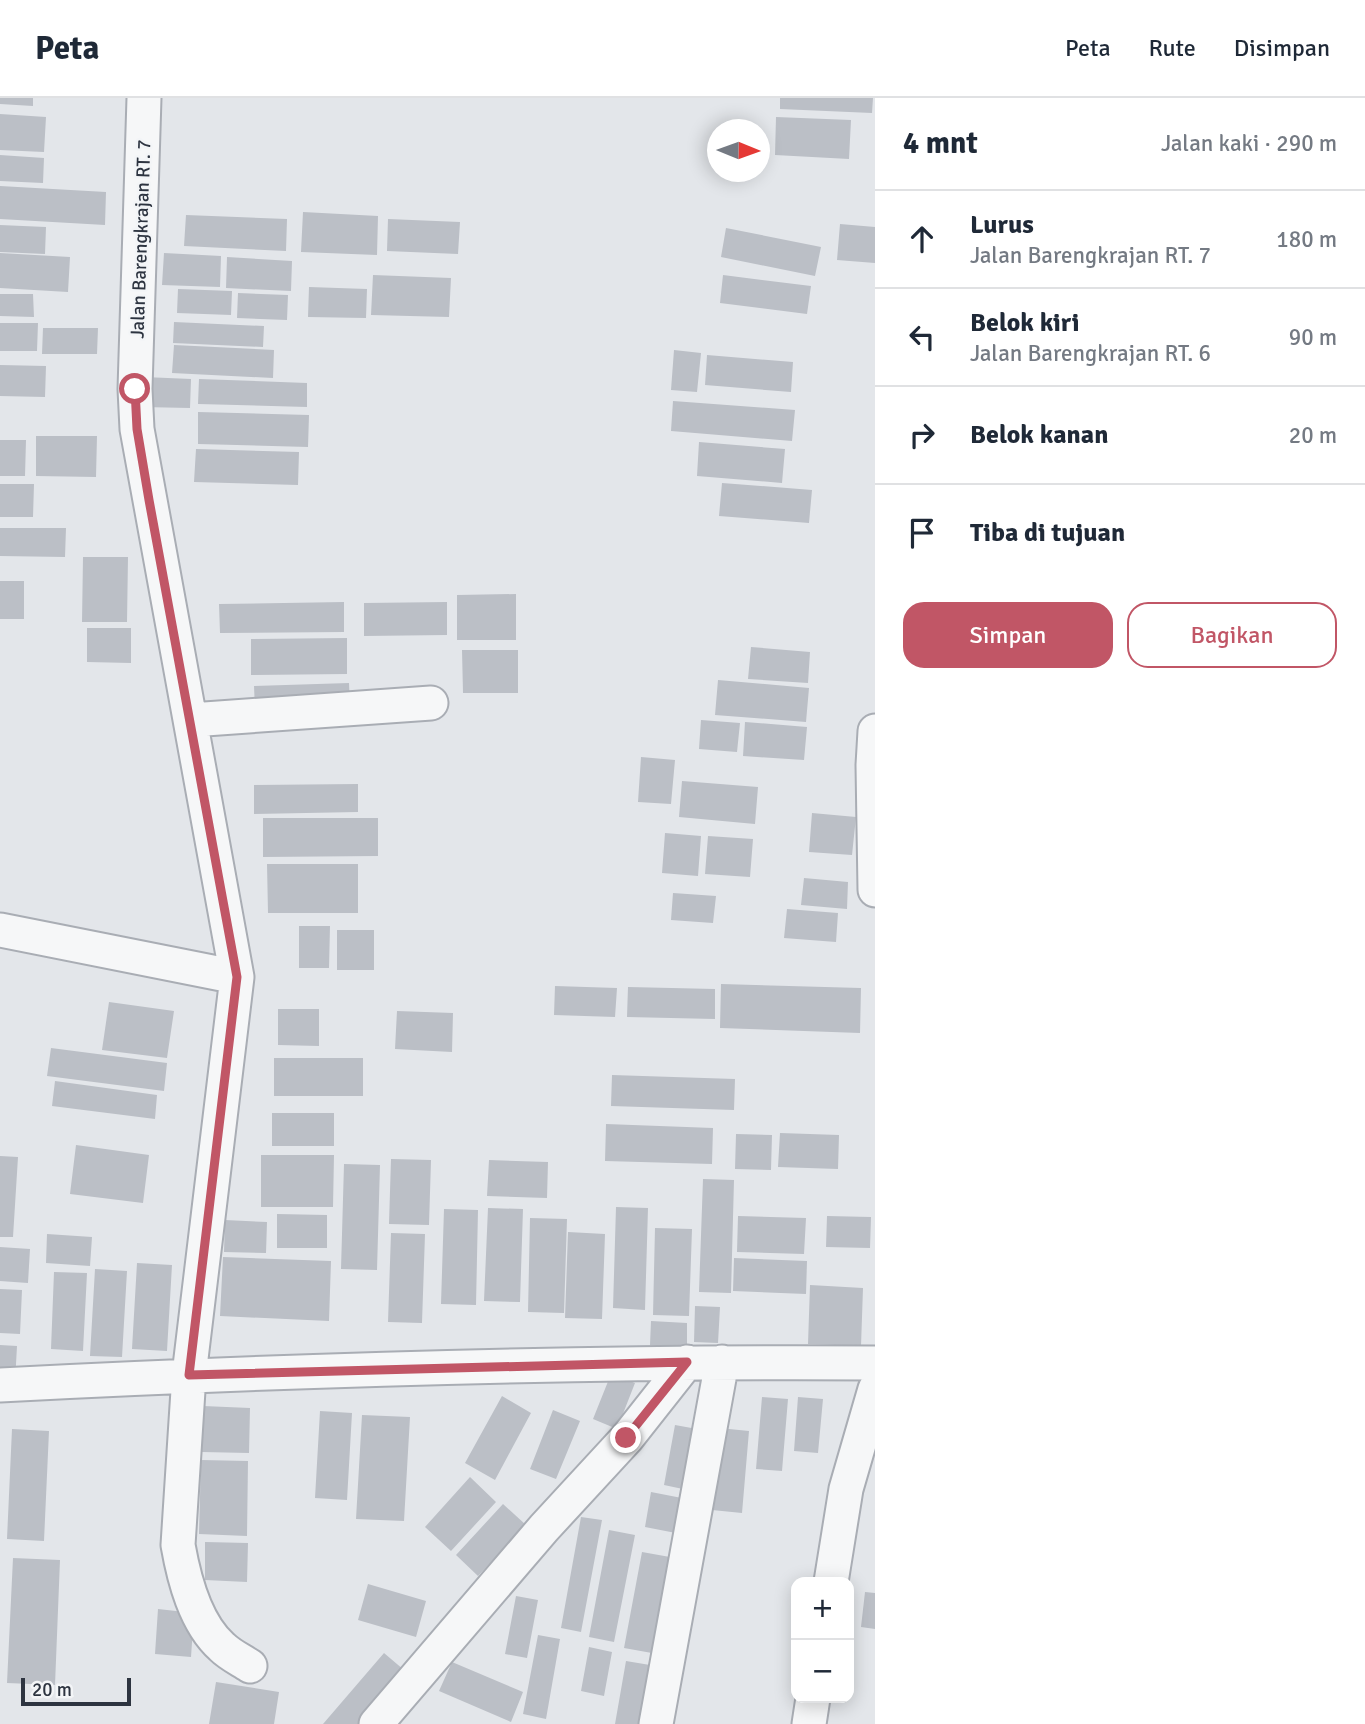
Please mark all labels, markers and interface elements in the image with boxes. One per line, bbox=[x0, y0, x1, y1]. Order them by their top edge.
text: Peta bbox=[35, 28, 99, 69]
text: Peta bbox=[1065, 33, 1111, 63]
text: Rute bbox=[1149, 33, 1196, 63]
text: Disimpan bbox=[1234, 33, 1330, 63]
north arrow bbox=[707, 119, 770, 182]
text: 4 mnt bbox=[903, 125, 978, 162]
text: Jalan kaki · 290 m bbox=[1161, 129, 1337, 158]
street label: Jalan Barengkrajan RT. 7 bbox=[126, 139, 156, 339]
text: Lurus bbox=[970, 209, 1034, 241]
icon: ahead bbox=[903, 220, 941, 258]
text: 180 m bbox=[1276, 225, 1337, 254]
text: Jalan Barengkrajan RT. 7 bbox=[970, 241, 1211, 270]
text: Belok kiri bbox=[970, 307, 1079, 339]
icon: left bbox=[903, 318, 941, 356]
text: 90 m bbox=[1289, 323, 1337, 352]
text: Jalan Barengkrajan RT. 6 bbox=[970, 339, 1211, 368]
route start bbox=[119, 373, 150, 404]
icon: right bbox=[903, 416, 941, 454]
text: Belok kanan bbox=[970, 419, 1108, 451]
text: 20 m bbox=[1289, 421, 1337, 450]
icon: arrive bbox=[903, 514, 941, 552]
text: Tiba di tujuan bbox=[970, 517, 1125, 549]
button: Simpan bbox=[903, 602, 1113, 668]
button: Bagikan bbox=[1127, 602, 1337, 668]
route end bbox=[610, 1422, 641, 1453]
map controls bbox=[791, 1577, 854, 1703]
button: + bbox=[791, 1577, 854, 1640]
button: − bbox=[791, 1640, 854, 1703]
scale bar bbox=[21, 1675, 131, 1707]
text: 20 m bbox=[32, 1678, 72, 1702]

